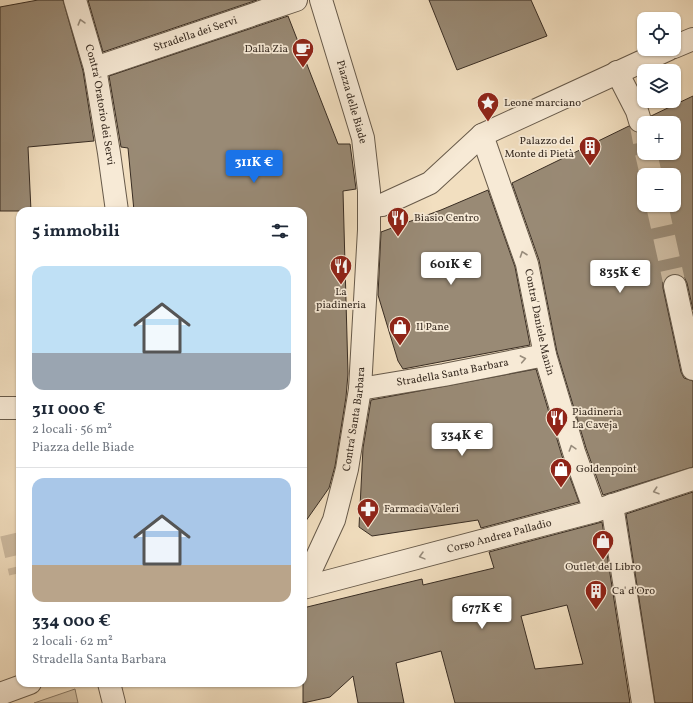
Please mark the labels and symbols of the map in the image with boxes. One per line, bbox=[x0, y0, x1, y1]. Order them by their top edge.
street label: Stradella dei Servi bbox=[151, 13, 239, 55]
one-way arrow bbox=[77, 18, 86, 25]
cafe icon: Dalla Zia bbox=[290, 36, 316, 69]
place label: Dalla Zia bbox=[245, 42, 289, 57]
street label: Contra' Oratorio dei Servi bbox=[81, 43, 118, 166]
street label: Piazza delle Biade bbox=[332, 58, 370, 146]
place icon: Leone marciano bbox=[475, 90, 501, 123]
place label: Leone marciano bbox=[504, 96, 581, 111]
place label: Palazzo del Monte di Pietà bbox=[504, 134, 575, 162]
building icon: Palazzo del Monte di Pietà bbox=[577, 134, 603, 167]
pin: 311K € bbox=[221, 150, 287, 184]
restaurant icon: Biasio Centro bbox=[385, 205, 411, 238]
place label: Biasio Centro bbox=[414, 211, 479, 226]
one-way arrow bbox=[520, 251, 528, 258]
pin: 601K € bbox=[418, 252, 484, 286]
restaurant icon: La piadineria bbox=[328, 253, 354, 286]
pin: 835K € bbox=[587, 260, 653, 294]
street label: Contra' Daniele Manin bbox=[521, 267, 558, 378]
place label: La piadineria bbox=[316, 285, 366, 313]
shop icon: Il Pane bbox=[387, 314, 413, 347]
place label: Il Pane bbox=[416, 320, 449, 335]
street label: Stradella Santa Barbara bbox=[395, 355, 511, 390]
one-way arrow bbox=[519, 356, 526, 364]
street label: Contra' Santa Barbara bbox=[339, 366, 369, 472]
restaurant icon: Piadineria La Caveja bbox=[544, 405, 570, 438]
place label: Piadineria La Caveja bbox=[572, 405, 622, 433]
pin: 334K € bbox=[429, 423, 495, 457]
one-way arrow bbox=[569, 444, 577, 451]
shop icon: Goldenpoint bbox=[548, 456, 574, 489]
place label: Goldenpoint bbox=[576, 462, 637, 477]
one-way arrow bbox=[653, 486, 660, 495]
pharmacy icon: Farmacia Valeri bbox=[355, 496, 381, 529]
place label: Farmacia Valeri bbox=[384, 502, 459, 517]
street label: Corso Andrea Palladio bbox=[445, 515, 553, 557]
shop icon: Outlet del Libro bbox=[590, 528, 616, 561]
one-way arrow bbox=[419, 552, 425, 560]
place label: Outlet del Libro bbox=[565, 560, 641, 575]
building icon: Ca' d'Oro bbox=[583, 578, 609, 611]
place label: Ca' d'Oro bbox=[612, 584, 655, 599]
pin: 677K € bbox=[449, 596, 515, 630]

